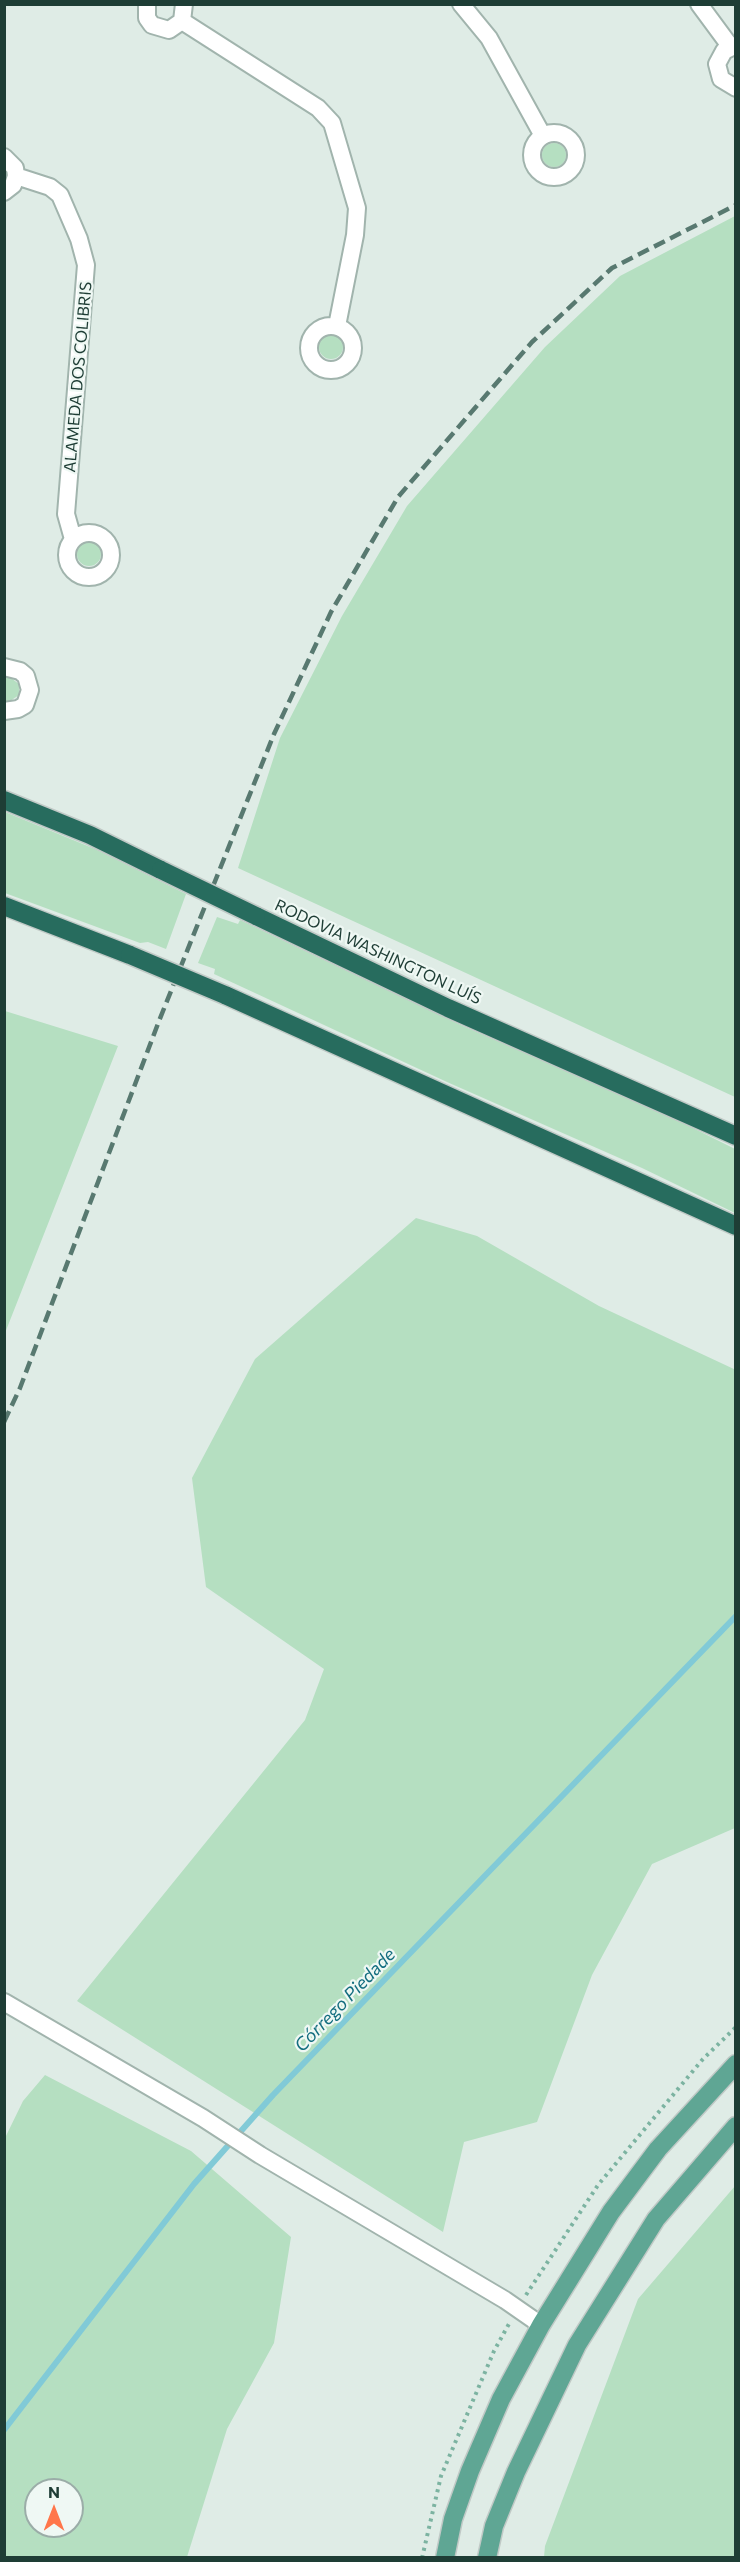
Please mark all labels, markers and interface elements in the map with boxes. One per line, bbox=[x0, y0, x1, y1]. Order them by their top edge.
street label: ALAMEDA DOS COLIBRIS bbox=[60, 281, 96, 473]
street label: RODOVIA WASHINGTON LUÍS bbox=[272, 896, 484, 1008]
water label: Córrego Piedade bbox=[290, 1944, 400, 2056]
north arrow bbox=[24, 2478, 84, 2538]
text: N bbox=[48, 2482, 60, 2501]

